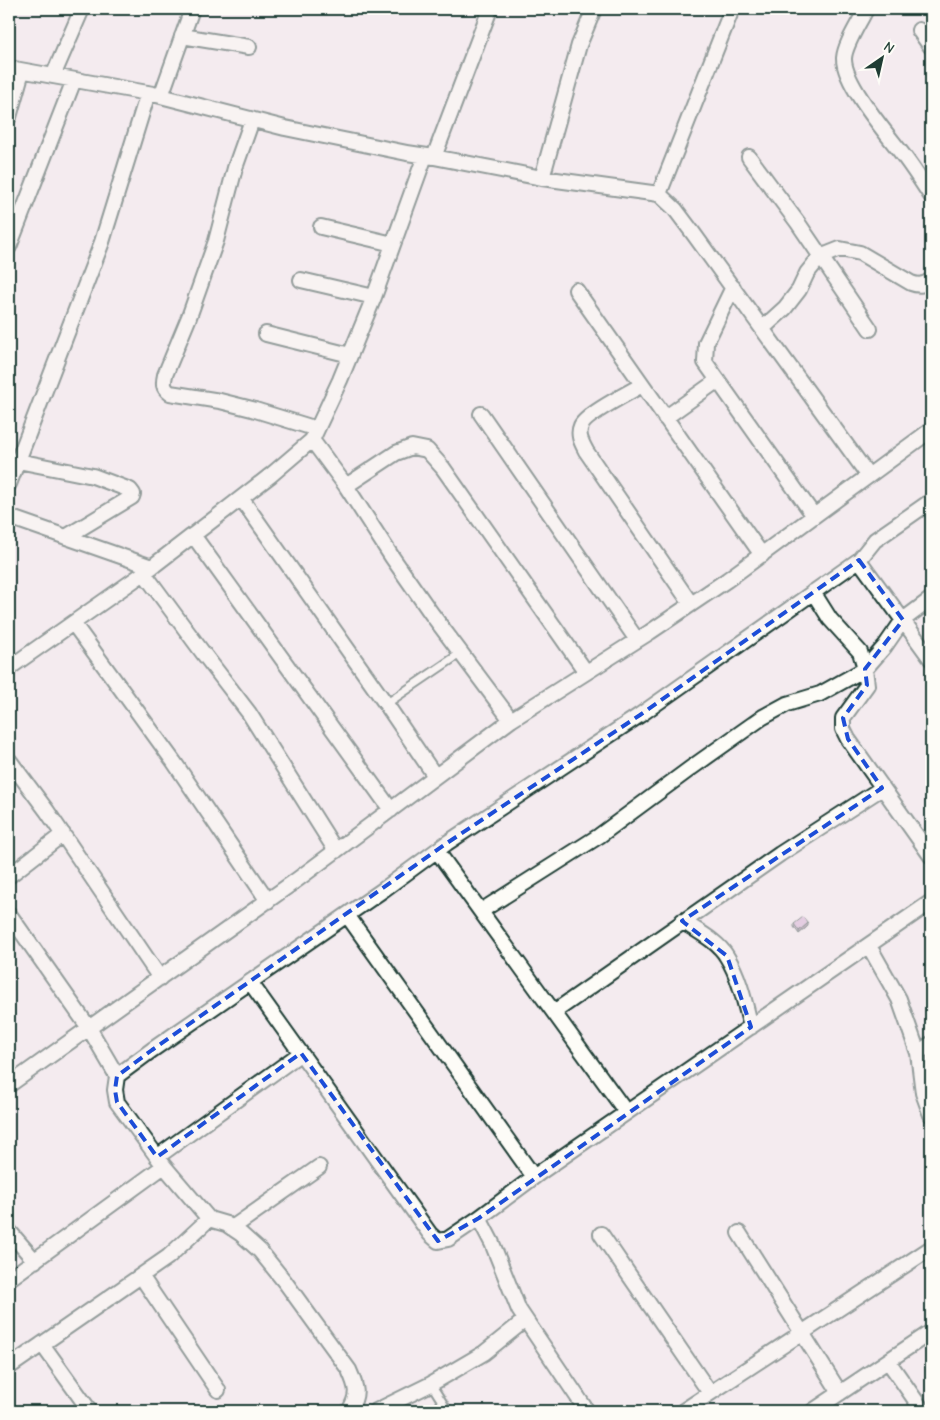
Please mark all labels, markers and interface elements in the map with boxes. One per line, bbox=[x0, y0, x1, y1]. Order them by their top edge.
north arrow bbox=[858, 32, 908, 82]
text: N bbox=[880, 38, 898, 57]

